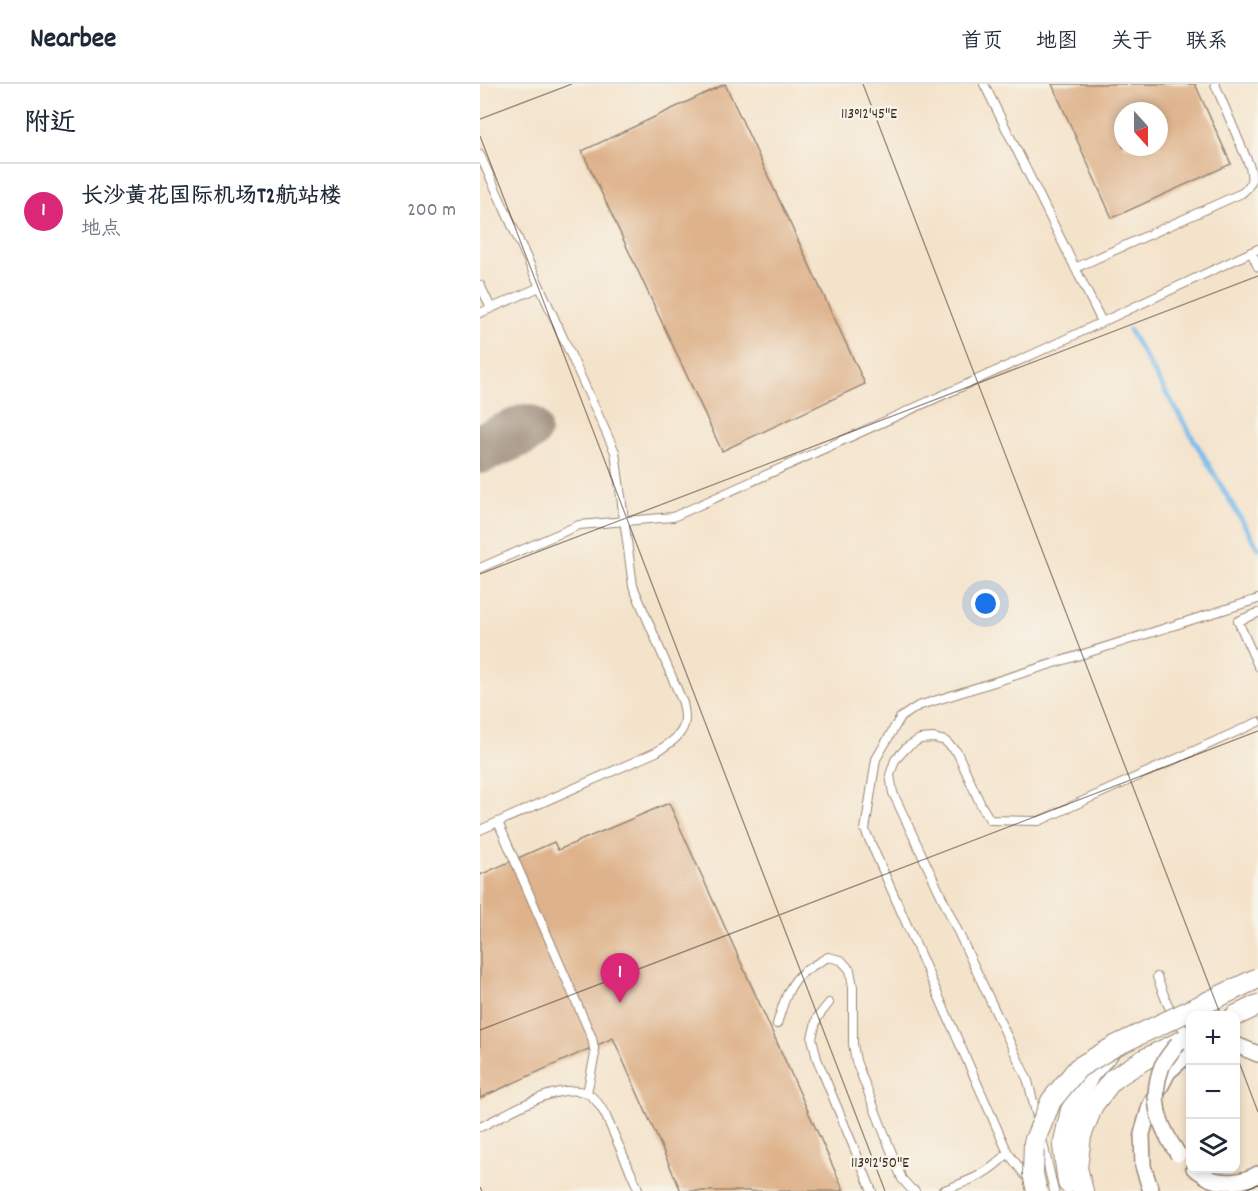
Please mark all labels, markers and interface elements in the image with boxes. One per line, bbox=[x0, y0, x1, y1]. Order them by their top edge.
text: Nearbee bbox=[30, 21, 116, 61]
text: 首页 bbox=[961, 28, 1003, 58]
text: 地图 bbox=[1036, 28, 1078, 58]
text: 关于 bbox=[1111, 28, 1153, 58]
text: 联系 bbox=[1186, 28, 1228, 58]
north arrow bbox=[1114, 102, 1168, 156]
text: 113°12'45"E bbox=[841, 104, 897, 126]
text: 附近 bbox=[24, 106, 76, 143]
text: 长沙黄花国际机场T2航站楼 bbox=[81, 182, 341, 213]
text: 1 bbox=[41, 197, 46, 225]
text: 200 m bbox=[407, 197, 456, 225]
text: 地点 bbox=[81, 216, 121, 244]
your location bbox=[971, 589, 1000, 618]
pin: 1 bbox=[600, 954, 640, 1003]
map controls bbox=[1186, 1011, 1240, 1173]
button: + bbox=[1186, 1011, 1240, 1065]
button: − bbox=[1186, 1065, 1240, 1119]
button: layers bbox=[1186, 1119, 1240, 1173]
text: 113°12'50"E bbox=[851, 1153, 909, 1175]

